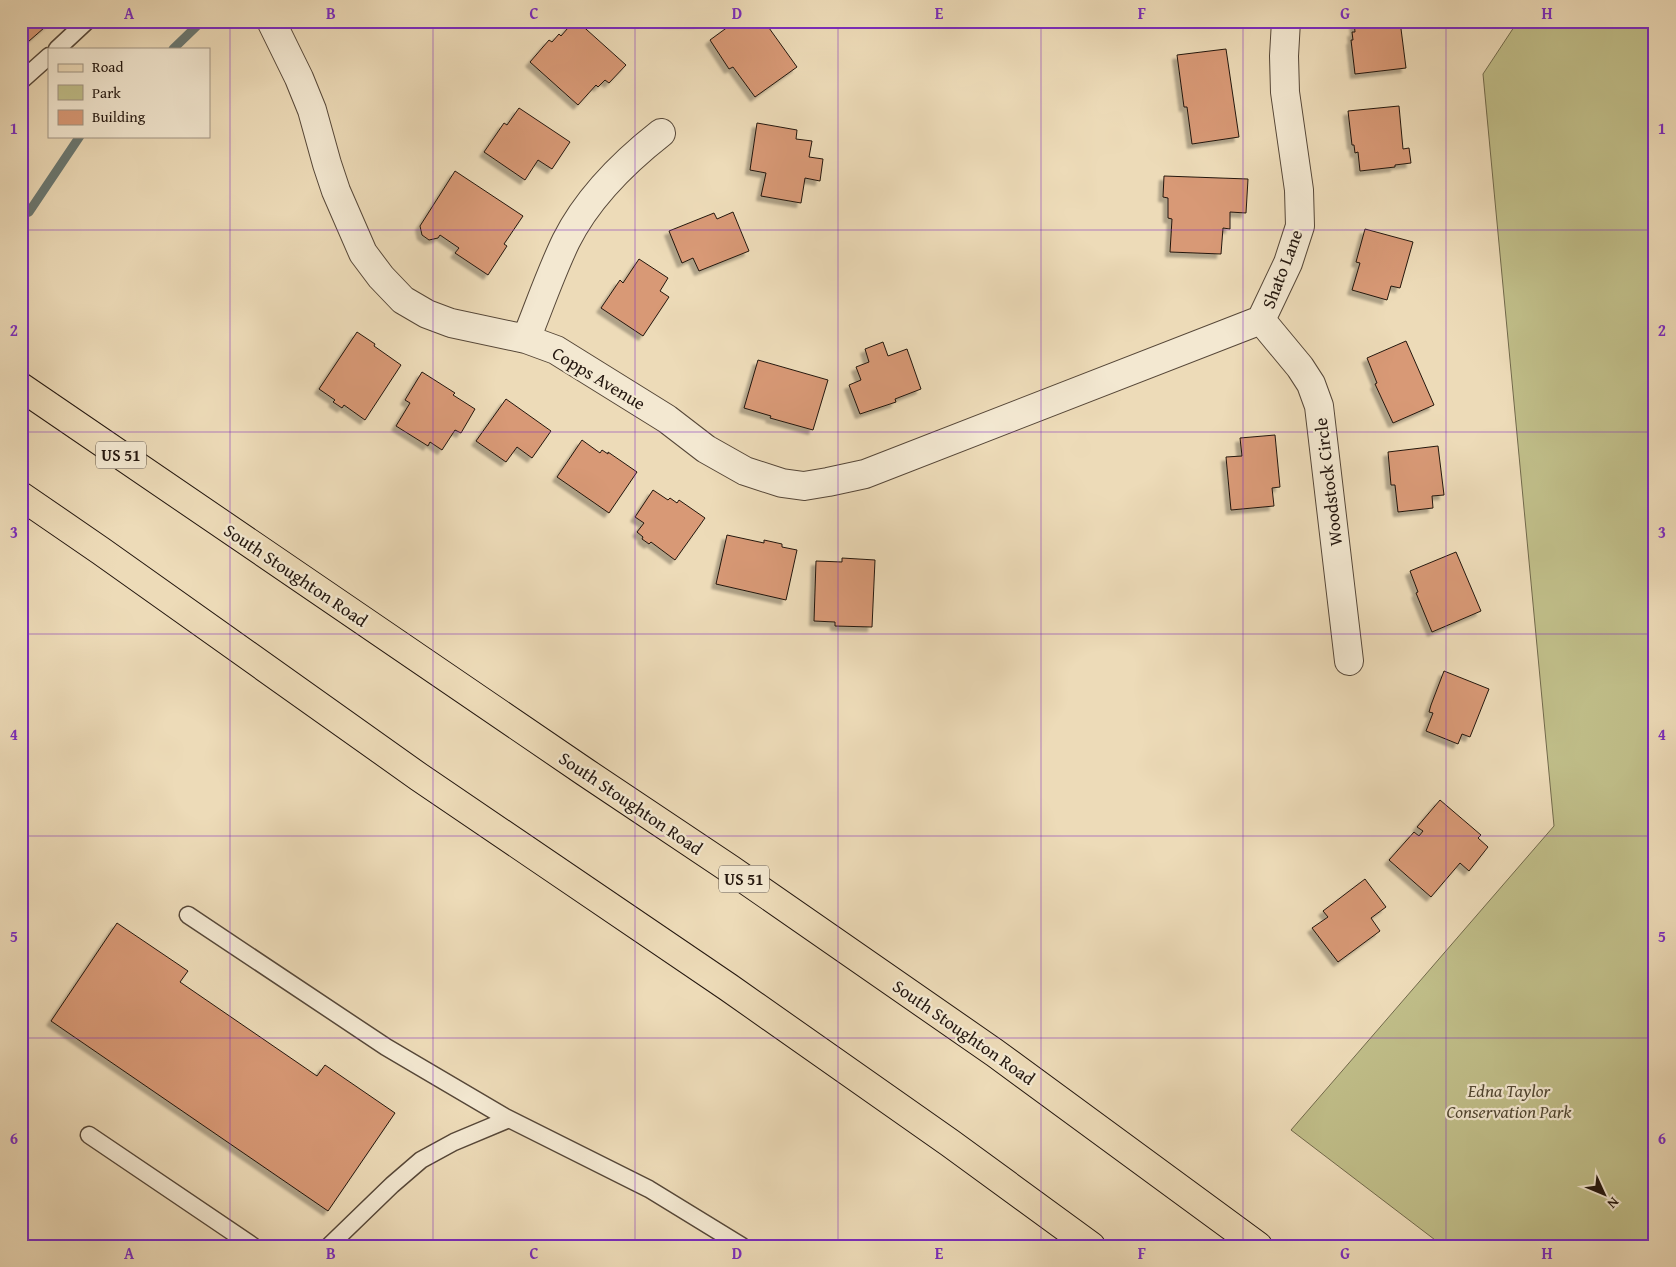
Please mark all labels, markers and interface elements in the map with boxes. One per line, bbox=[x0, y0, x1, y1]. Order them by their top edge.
text: A bbox=[124, 1, 135, 25]
text: B bbox=[326, 1, 336, 25]
text: C bbox=[529, 1, 539, 25]
text: D bbox=[732, 1, 742, 25]
text: E bbox=[935, 1, 944, 25]
text: F bbox=[1138, 1, 1146, 25]
text: G bbox=[1340, 1, 1350, 25]
text: H bbox=[1541, 1, 1553, 25]
legend bbox=[48, 48, 210, 138]
text: Road bbox=[92, 56, 123, 77]
text: Park bbox=[92, 82, 121, 103]
text: Building bbox=[92, 106, 146, 127]
text: 1 bbox=[10, 116, 18, 140]
text: 1 bbox=[1658, 116, 1666, 140]
street label: Shato Lane bbox=[1255, 226, 1309, 312]
text: 2 bbox=[10, 318, 18, 342]
text: 2 bbox=[1658, 318, 1666, 342]
street label: Copps Avenue bbox=[547, 339, 651, 417]
street label: Woodstock Circle bbox=[1307, 416, 1349, 548]
road number: US 51 bbox=[96, 442, 146, 468]
street label: South Stoughton Road bbox=[219, 517, 374, 634]
text: 3 bbox=[10, 520, 18, 544]
text: 3 bbox=[1658, 520, 1666, 544]
text: 4 bbox=[10, 722, 18, 746]
text: 4 bbox=[1658, 722, 1666, 746]
street label: South Stoughton Road bbox=[554, 745, 709, 862]
road number: US 51 bbox=[719, 866, 769, 892]
text: 5 bbox=[10, 924, 18, 948]
text: 5 bbox=[1658, 924, 1666, 948]
street label: South Stoughton Road bbox=[887, 973, 1041, 1092]
park label: Edna Taylor Conservation Park bbox=[1446, 1077, 1572, 1125]
text: 6 bbox=[10, 1126, 18, 1150]
text: 6 bbox=[1658, 1126, 1666, 1150]
north arrow bbox=[1578, 1170, 1628, 1220]
text: N bbox=[1602, 1193, 1624, 1214]
text: A bbox=[124, 1241, 135, 1265]
text: B bbox=[326, 1241, 336, 1265]
text: C bbox=[529, 1241, 539, 1265]
text: D bbox=[732, 1241, 742, 1265]
text: E bbox=[935, 1241, 944, 1265]
text: F bbox=[1138, 1241, 1146, 1265]
text: G bbox=[1340, 1241, 1350, 1265]
text: H bbox=[1541, 1241, 1553, 1265]

